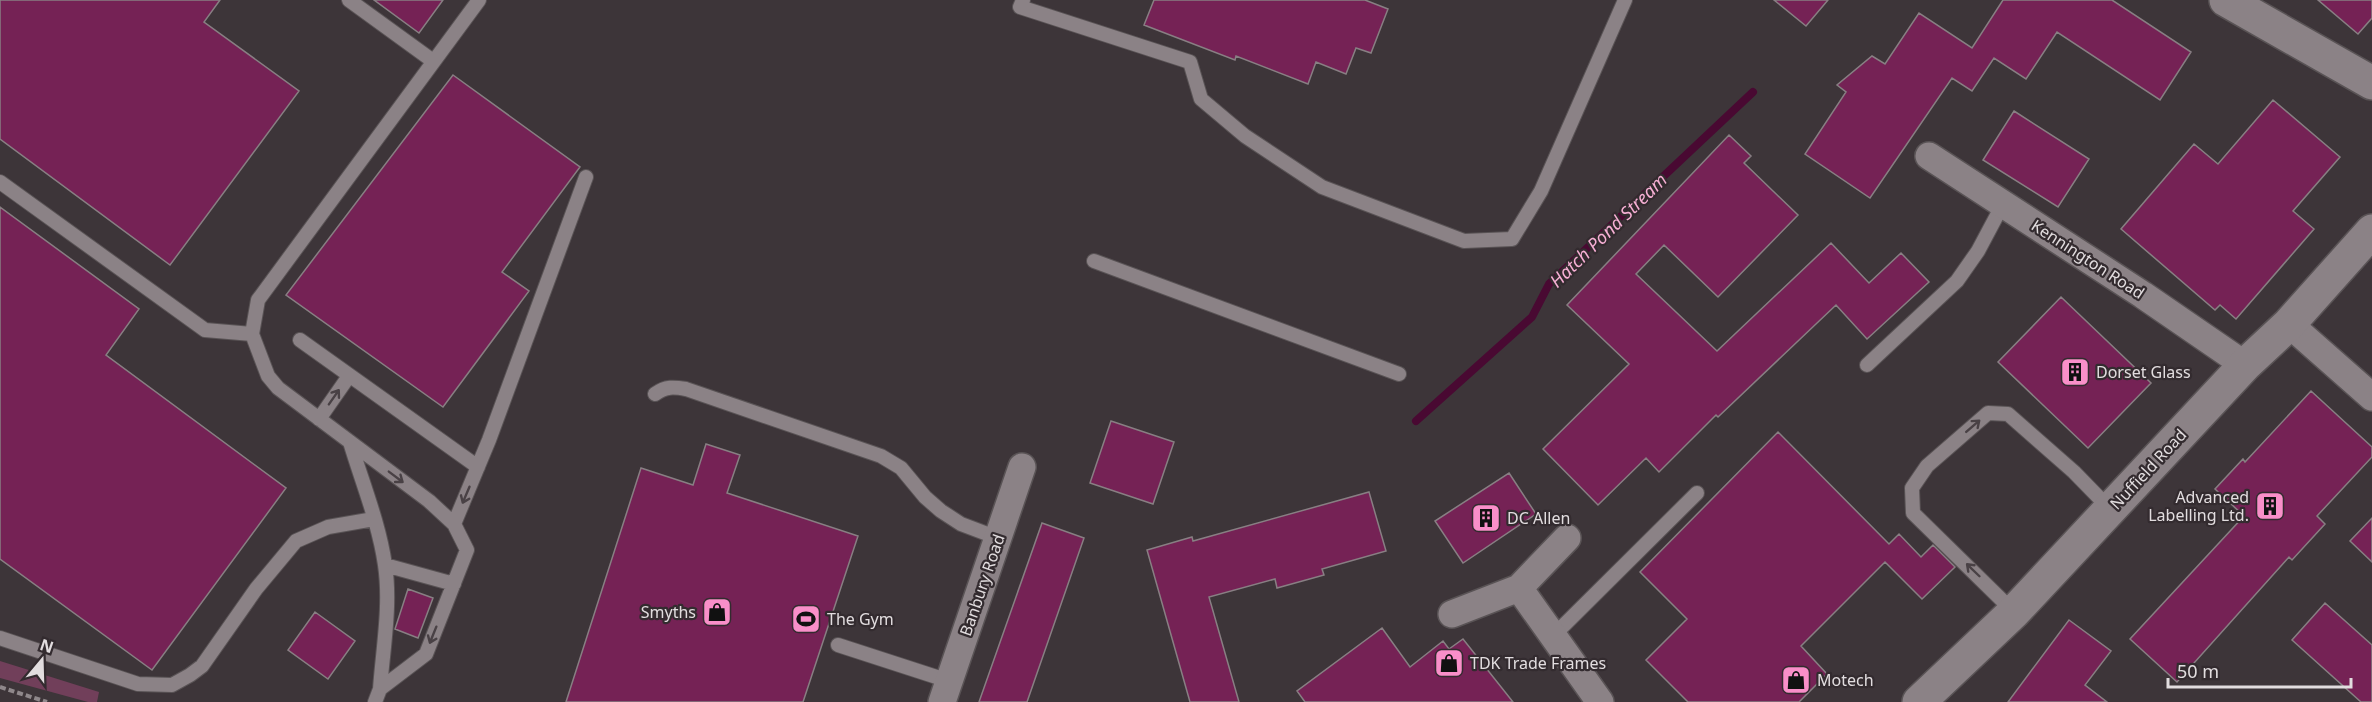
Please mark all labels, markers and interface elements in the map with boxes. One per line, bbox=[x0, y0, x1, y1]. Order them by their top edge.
water label: Hatch Pond Stream bbox=[1544, 168, 1672, 292]
street label: Kennington Road bbox=[2027, 214, 2149, 304]
building icon: Dorset Glass bbox=[2059, 356, 2091, 388]
place label: Dorset Glass bbox=[2096, 361, 2191, 383]
one-way arrow bbox=[328, 390, 340, 406]
one-way arrow bbox=[1965, 419, 1980, 433]
street label: Nuffield Road bbox=[2105, 424, 2191, 514]
one-way arrow bbox=[388, 470, 404, 483]
one-way arrow bbox=[460, 486, 471, 504]
place label: Advanced Labelling Ltd. bbox=[2148, 486, 2249, 526]
building icon: Advanced Labelling Ltd. bbox=[2254, 490, 2286, 522]
building icon: DC Allen bbox=[1470, 502, 1502, 534]
place label: DC Allen bbox=[1507, 507, 1570, 529]
street label: Banbury Road bbox=[954, 531, 1010, 639]
one-way arrow bbox=[1965, 563, 1980, 578]
shop icon: Smyths bbox=[701, 596, 733, 628]
place label: Smyths bbox=[641, 601, 696, 623]
sports icon: The Gym bbox=[790, 603, 822, 635]
place label: The Gym bbox=[827, 608, 894, 630]
one-way arrow bbox=[427, 625, 438, 644]
north arrow bbox=[12, 630, 72, 690]
text: N bbox=[37, 633, 57, 658]
shop icon: TDK Trade Frames bbox=[1433, 647, 1465, 679]
scale bar bbox=[2168, 651, 2351, 689]
place label: TDK Trade Frames bbox=[1470, 652, 1606, 674]
text: 50 m bbox=[2177, 659, 2219, 683]
shop icon: Motech bbox=[1780, 664, 1812, 696]
place label: Motech bbox=[1817, 669, 1874, 691]

